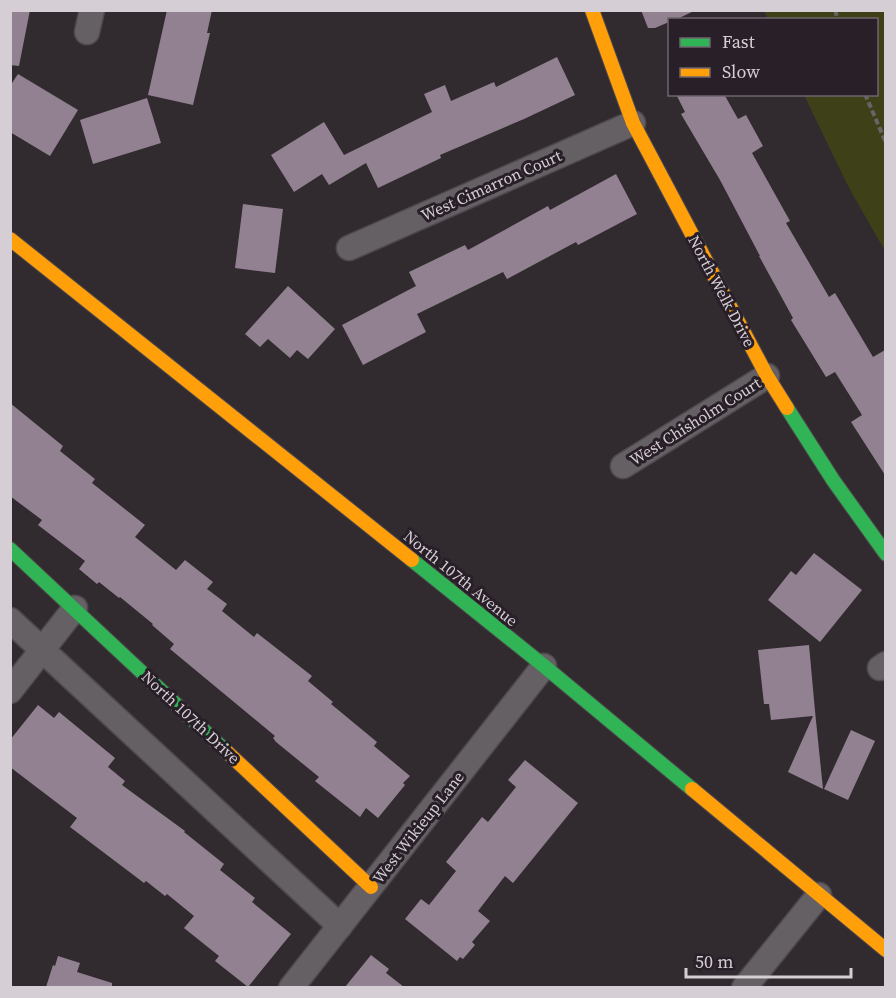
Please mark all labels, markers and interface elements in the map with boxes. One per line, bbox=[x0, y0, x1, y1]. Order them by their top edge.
legend bbox=[668, 18, 878, 96]
text: Fast bbox=[722, 29, 755, 54]
text: Slow bbox=[722, 59, 760, 84]
street label: West Cimarron Court bbox=[417, 144, 565, 226]
street label: North Welk Drive bbox=[683, 231, 761, 351]
street label: West Chisholm Court bbox=[625, 371, 766, 470]
street label: North 107th Avenue bbox=[399, 525, 523, 631]
street label: North 107th Drive bbox=[137, 666, 245, 768]
street label: West Wikieup Lane bbox=[367, 766, 469, 888]
scale bar bbox=[686, 941, 851, 979]
text: 50 m bbox=[695, 949, 733, 974]

